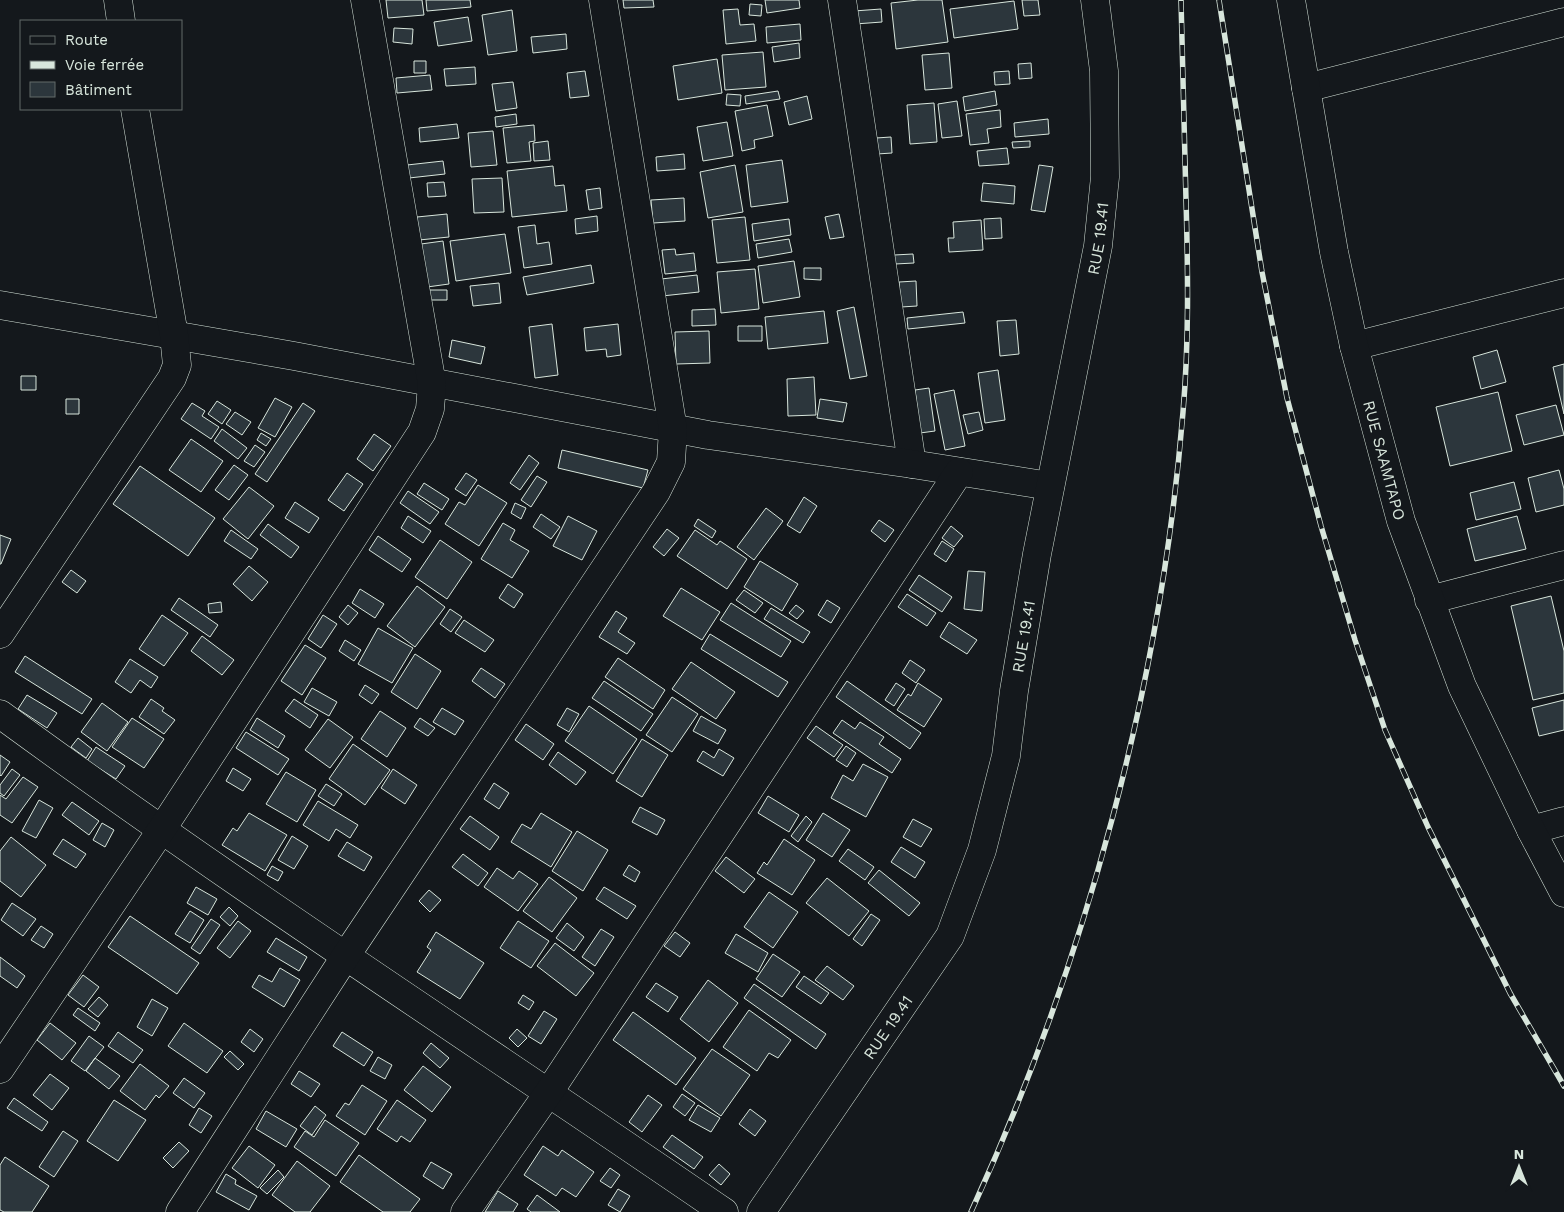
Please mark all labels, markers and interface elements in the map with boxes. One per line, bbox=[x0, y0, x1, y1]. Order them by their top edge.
legend bbox=[20, 20, 182, 110]
text: Route bbox=[65, 31, 108, 49]
text: Voie ferrée bbox=[65, 56, 144, 74]
text: Bâtiment bbox=[65, 81, 132, 99]
street label: RUE 19.41 bbox=[1083, 201, 1112, 277]
street label: RUE SAAMTAPO bbox=[1359, 398, 1409, 522]
street label: RUE 19.41 bbox=[1008, 599, 1039, 674]
street label: RUE 19.41 bbox=[859, 992, 916, 1063]
north arrow bbox=[1494, 1142, 1544, 1192]
text: N bbox=[1514, 1146, 1524, 1162]

